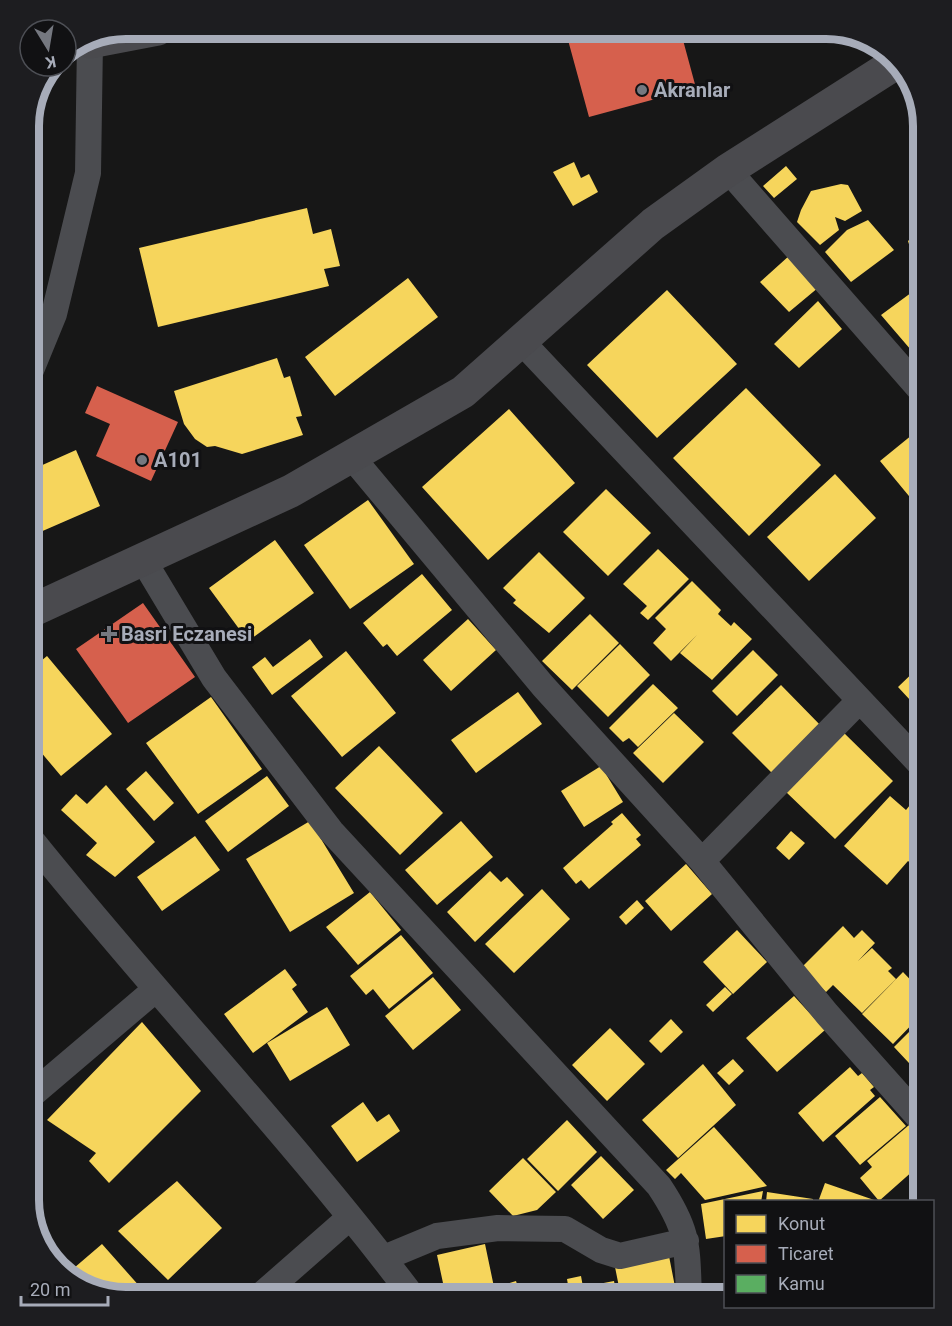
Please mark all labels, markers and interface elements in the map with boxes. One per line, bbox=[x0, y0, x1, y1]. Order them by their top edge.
north arrow bbox=[18, 18, 78, 78]
text: K bbox=[43, 52, 58, 73]
place label: Akranlar bbox=[654, 78, 731, 102]
marker: Akranlar bbox=[635, 83, 649, 97]
place label: A101 bbox=[154, 448, 202, 472]
marker: A101 bbox=[135, 453, 149, 467]
place label: Basri Eczanesi bbox=[121, 622, 252, 646]
marker: Basri Eczanesi bbox=[102, 627, 116, 641]
legend bbox=[724, 1200, 934, 1308]
text: Konut bbox=[778, 1213, 825, 1234]
text: Ticaret bbox=[778, 1243, 834, 1264]
scale bar bbox=[21, 1269, 108, 1307]
text: Kamu bbox=[778, 1273, 825, 1294]
text: 20 m bbox=[30, 1279, 70, 1300]

